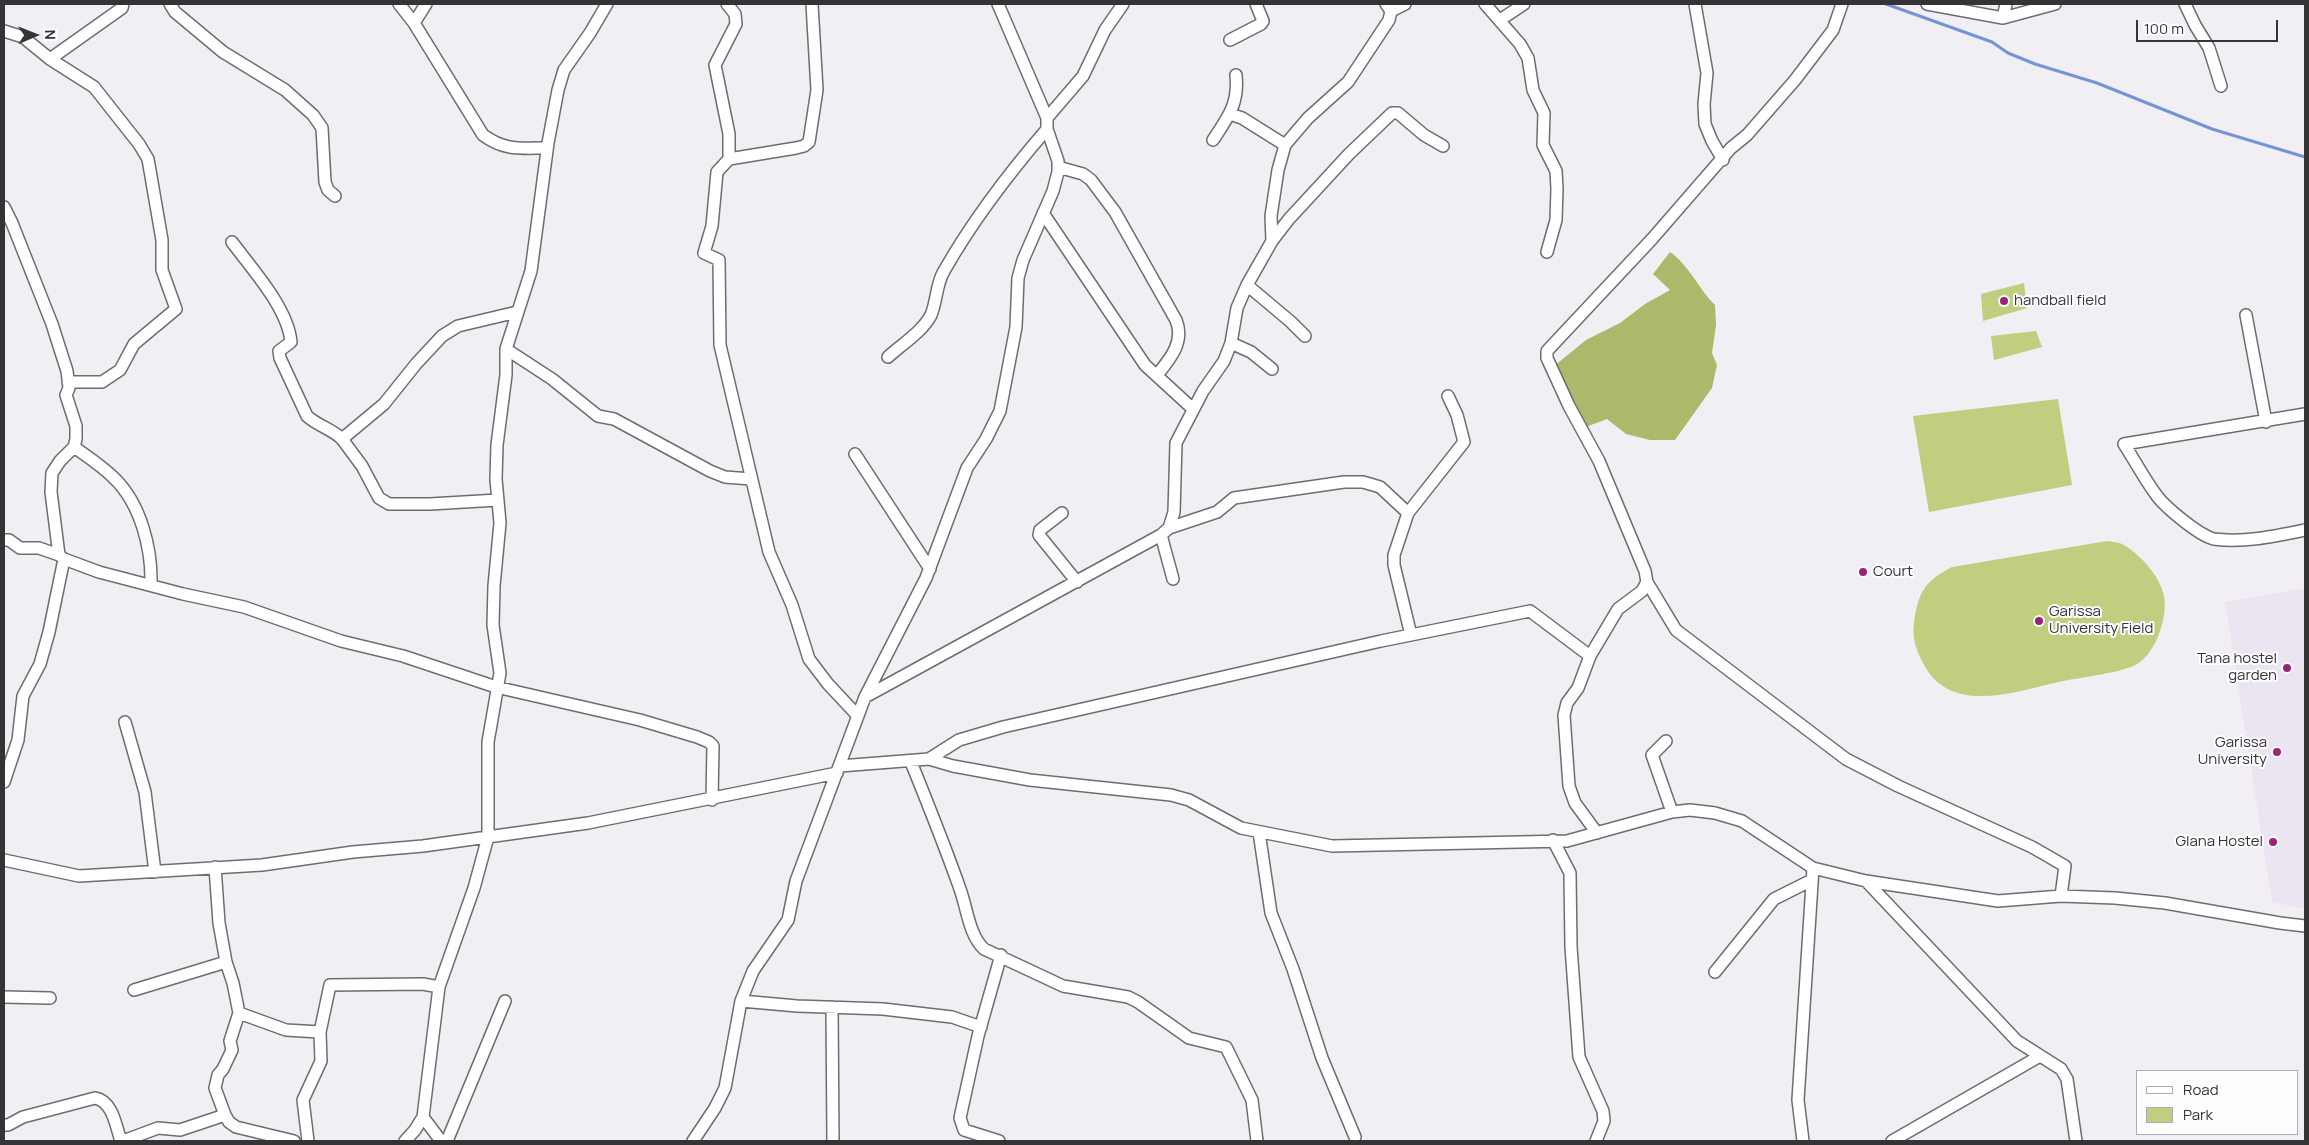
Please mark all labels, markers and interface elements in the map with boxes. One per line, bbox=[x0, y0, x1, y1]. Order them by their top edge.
north arrow bbox=[10, 10, 60, 60]
scale bar bbox=[2139, 10, 2282, 42]
text: 100 m bbox=[2144, 18, 2184, 39]
text: N bbox=[41, 30, 60, 40]
place label: handball field bbox=[2014, 292, 2106, 310]
marker: handball field bbox=[1998, 295, 2010, 307]
place label: Court bbox=[1873, 563, 1913, 581]
marker: Court bbox=[1857, 566, 1869, 578]
place label: Garissa University Field bbox=[2049, 603, 2153, 638]
marker: Garissa University Field bbox=[2033, 615, 2045, 627]
place label: Tana hostel garden bbox=[2197, 650, 2277, 685]
marker: Tana hostel garden bbox=[2281, 662, 2293, 674]
place label: Garissa University bbox=[2198, 734, 2267, 769]
marker: Garissa University bbox=[2271, 746, 2283, 758]
place label: Glana Hostel bbox=[2175, 833, 2263, 851]
marker: Glana Hostel bbox=[2267, 836, 2279, 848]
legend bbox=[2136, 1070, 2299, 1135]
text: Road bbox=[2183, 1079, 2219, 1100]
text: Park bbox=[2183, 1104, 2213, 1125]

